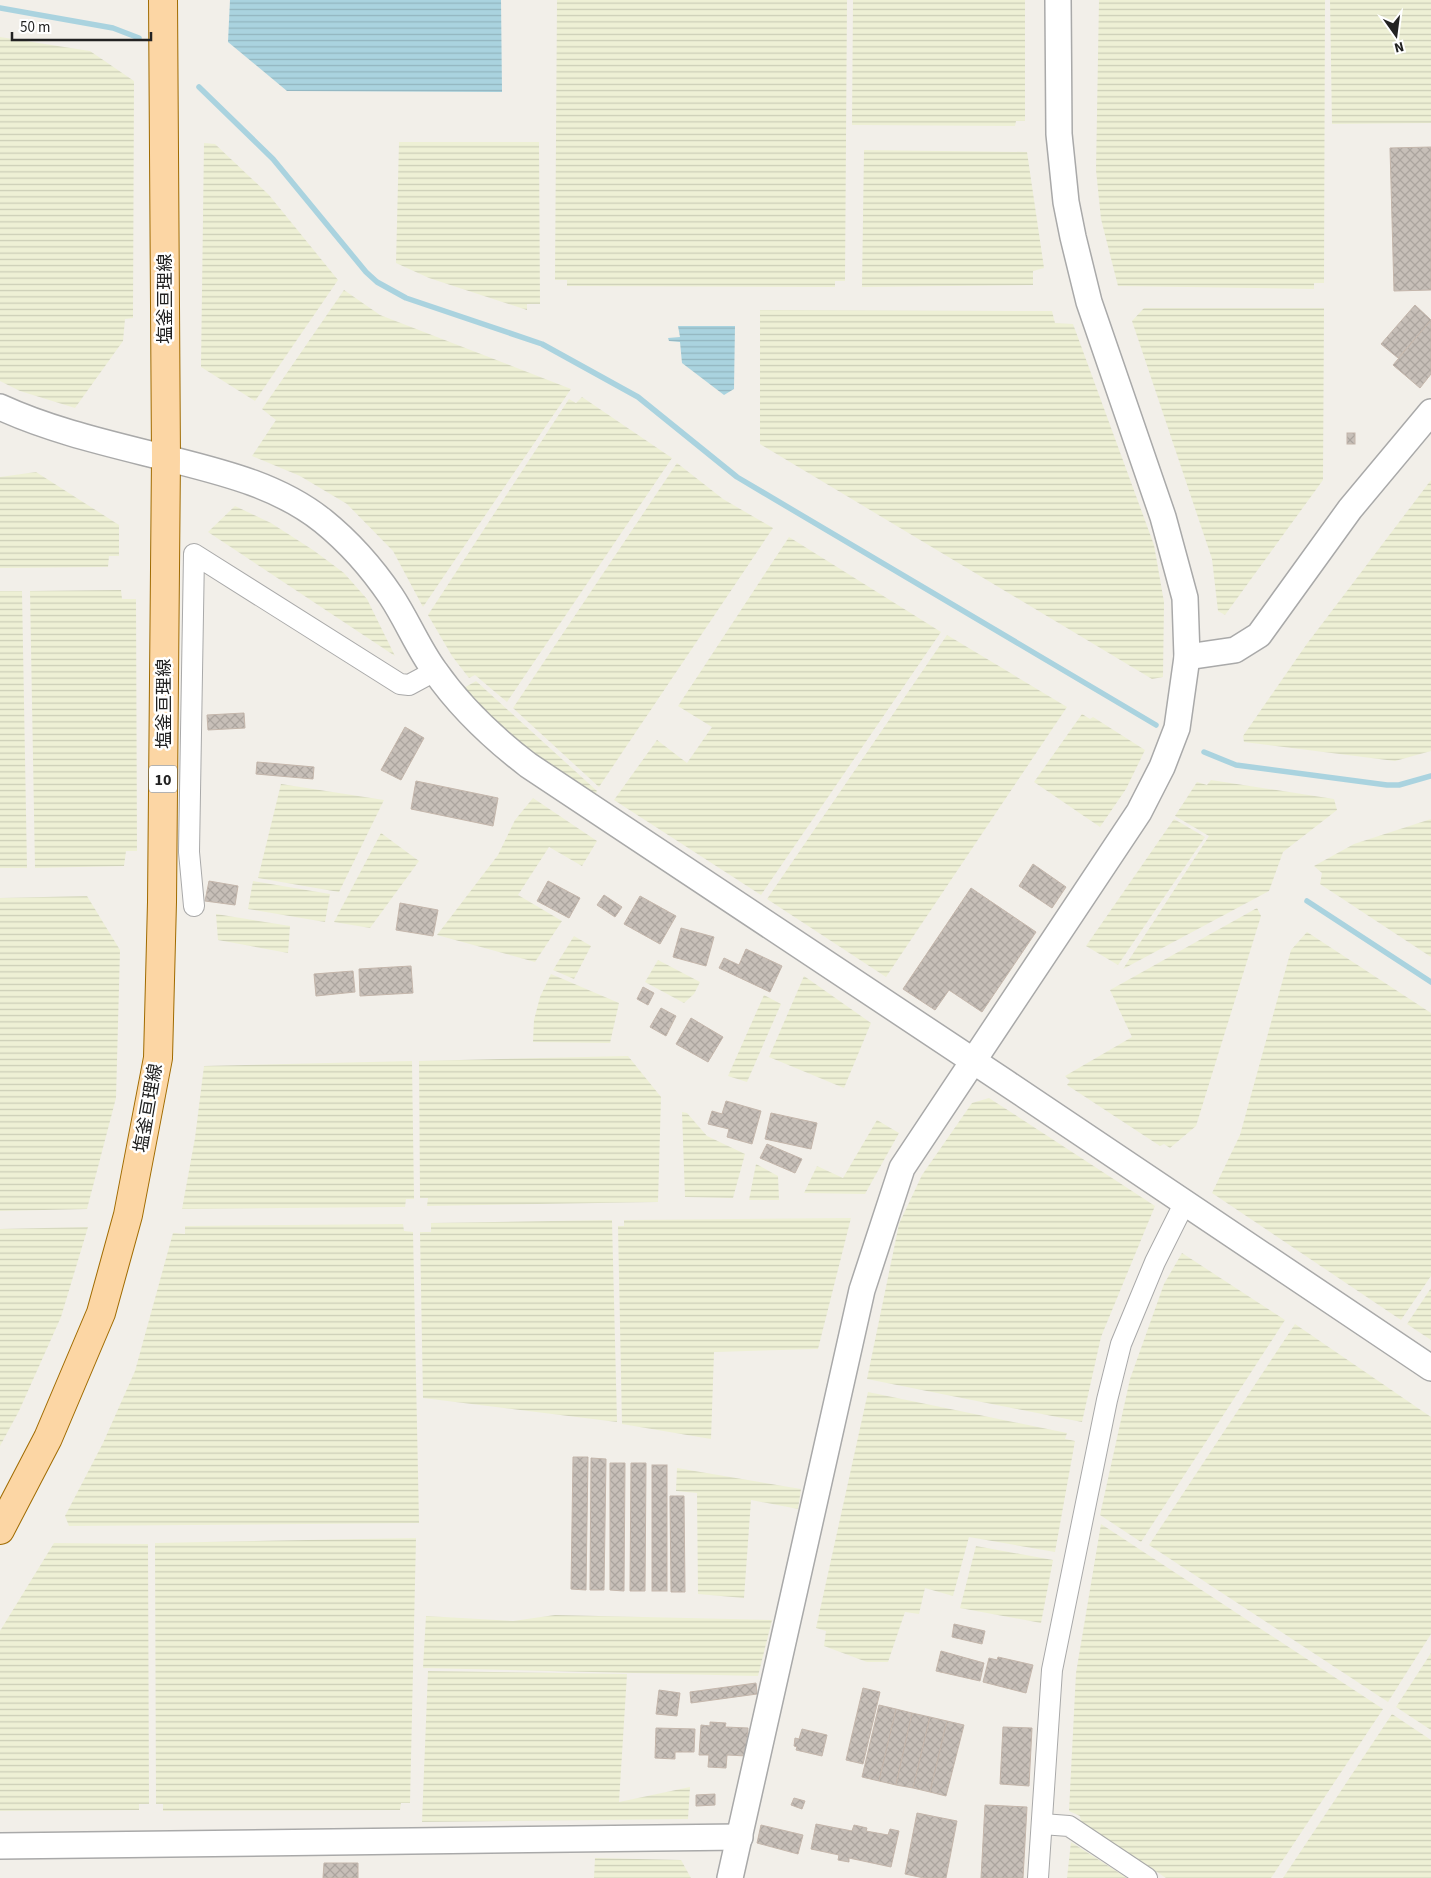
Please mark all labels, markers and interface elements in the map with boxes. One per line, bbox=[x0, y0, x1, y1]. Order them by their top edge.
scale bar bbox=[12, 10, 151, 42]
north arrow bbox=[1371, 10, 1421, 60]
text: 50 m bbox=[20, 17, 50, 38]
text: N bbox=[1392, 36, 1406, 57]
street label: 塩釜亘理線 bbox=[153, 254, 178, 344]
street label: 塩釜亘理線 bbox=[152, 659, 177, 749]
road number: 10 bbox=[149, 766, 177, 792]
street label: 塩釜亘理線 bbox=[128, 1062, 169, 1155]

